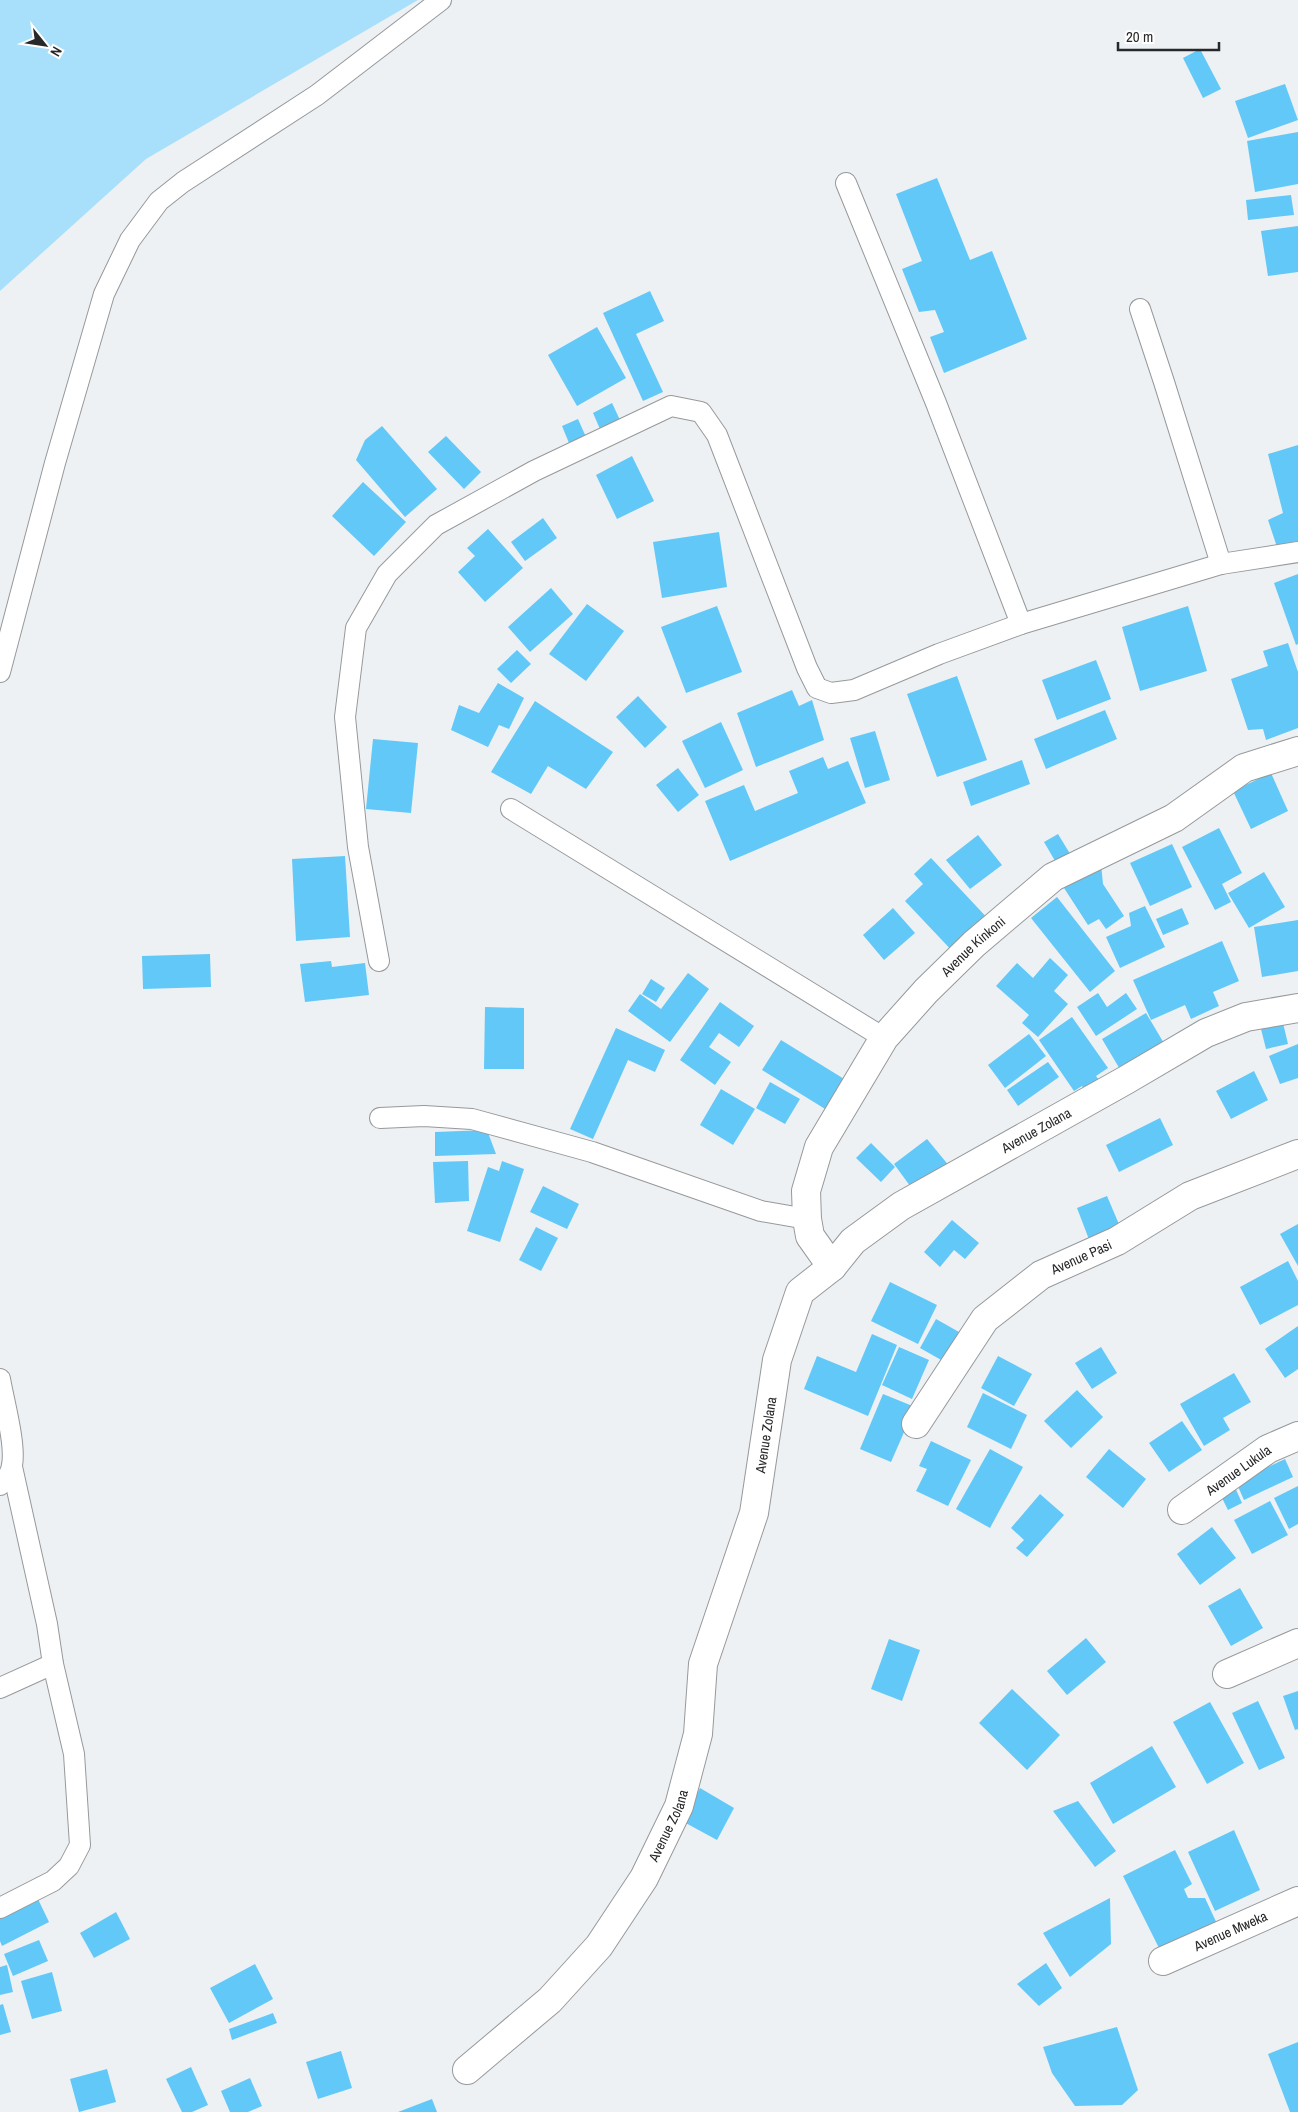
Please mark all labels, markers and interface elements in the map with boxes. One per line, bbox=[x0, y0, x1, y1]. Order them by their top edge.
north arrow bbox=[20, 20, 70, 70]
scale bar bbox=[1118, 20, 1219, 52]
text: 20 m bbox=[1126, 26, 1153, 47]
text: N bbox=[46, 43, 66, 60]
street label: Avenue Kinkoni bbox=[936, 912, 1009, 981]
street label: Avenue Zolana bbox=[997, 1103, 1075, 1157]
street label: Avenue Pasi bbox=[1047, 1235, 1115, 1279]
street label: Avenue Zolana bbox=[751, 1395, 780, 1475]
street label: Avenue Lukula bbox=[1201, 1440, 1275, 1500]
street label: Avenue Zolana bbox=[644, 1787, 692, 1865]
street label: Avenue Mweka bbox=[1190, 1907, 1271, 1955]

